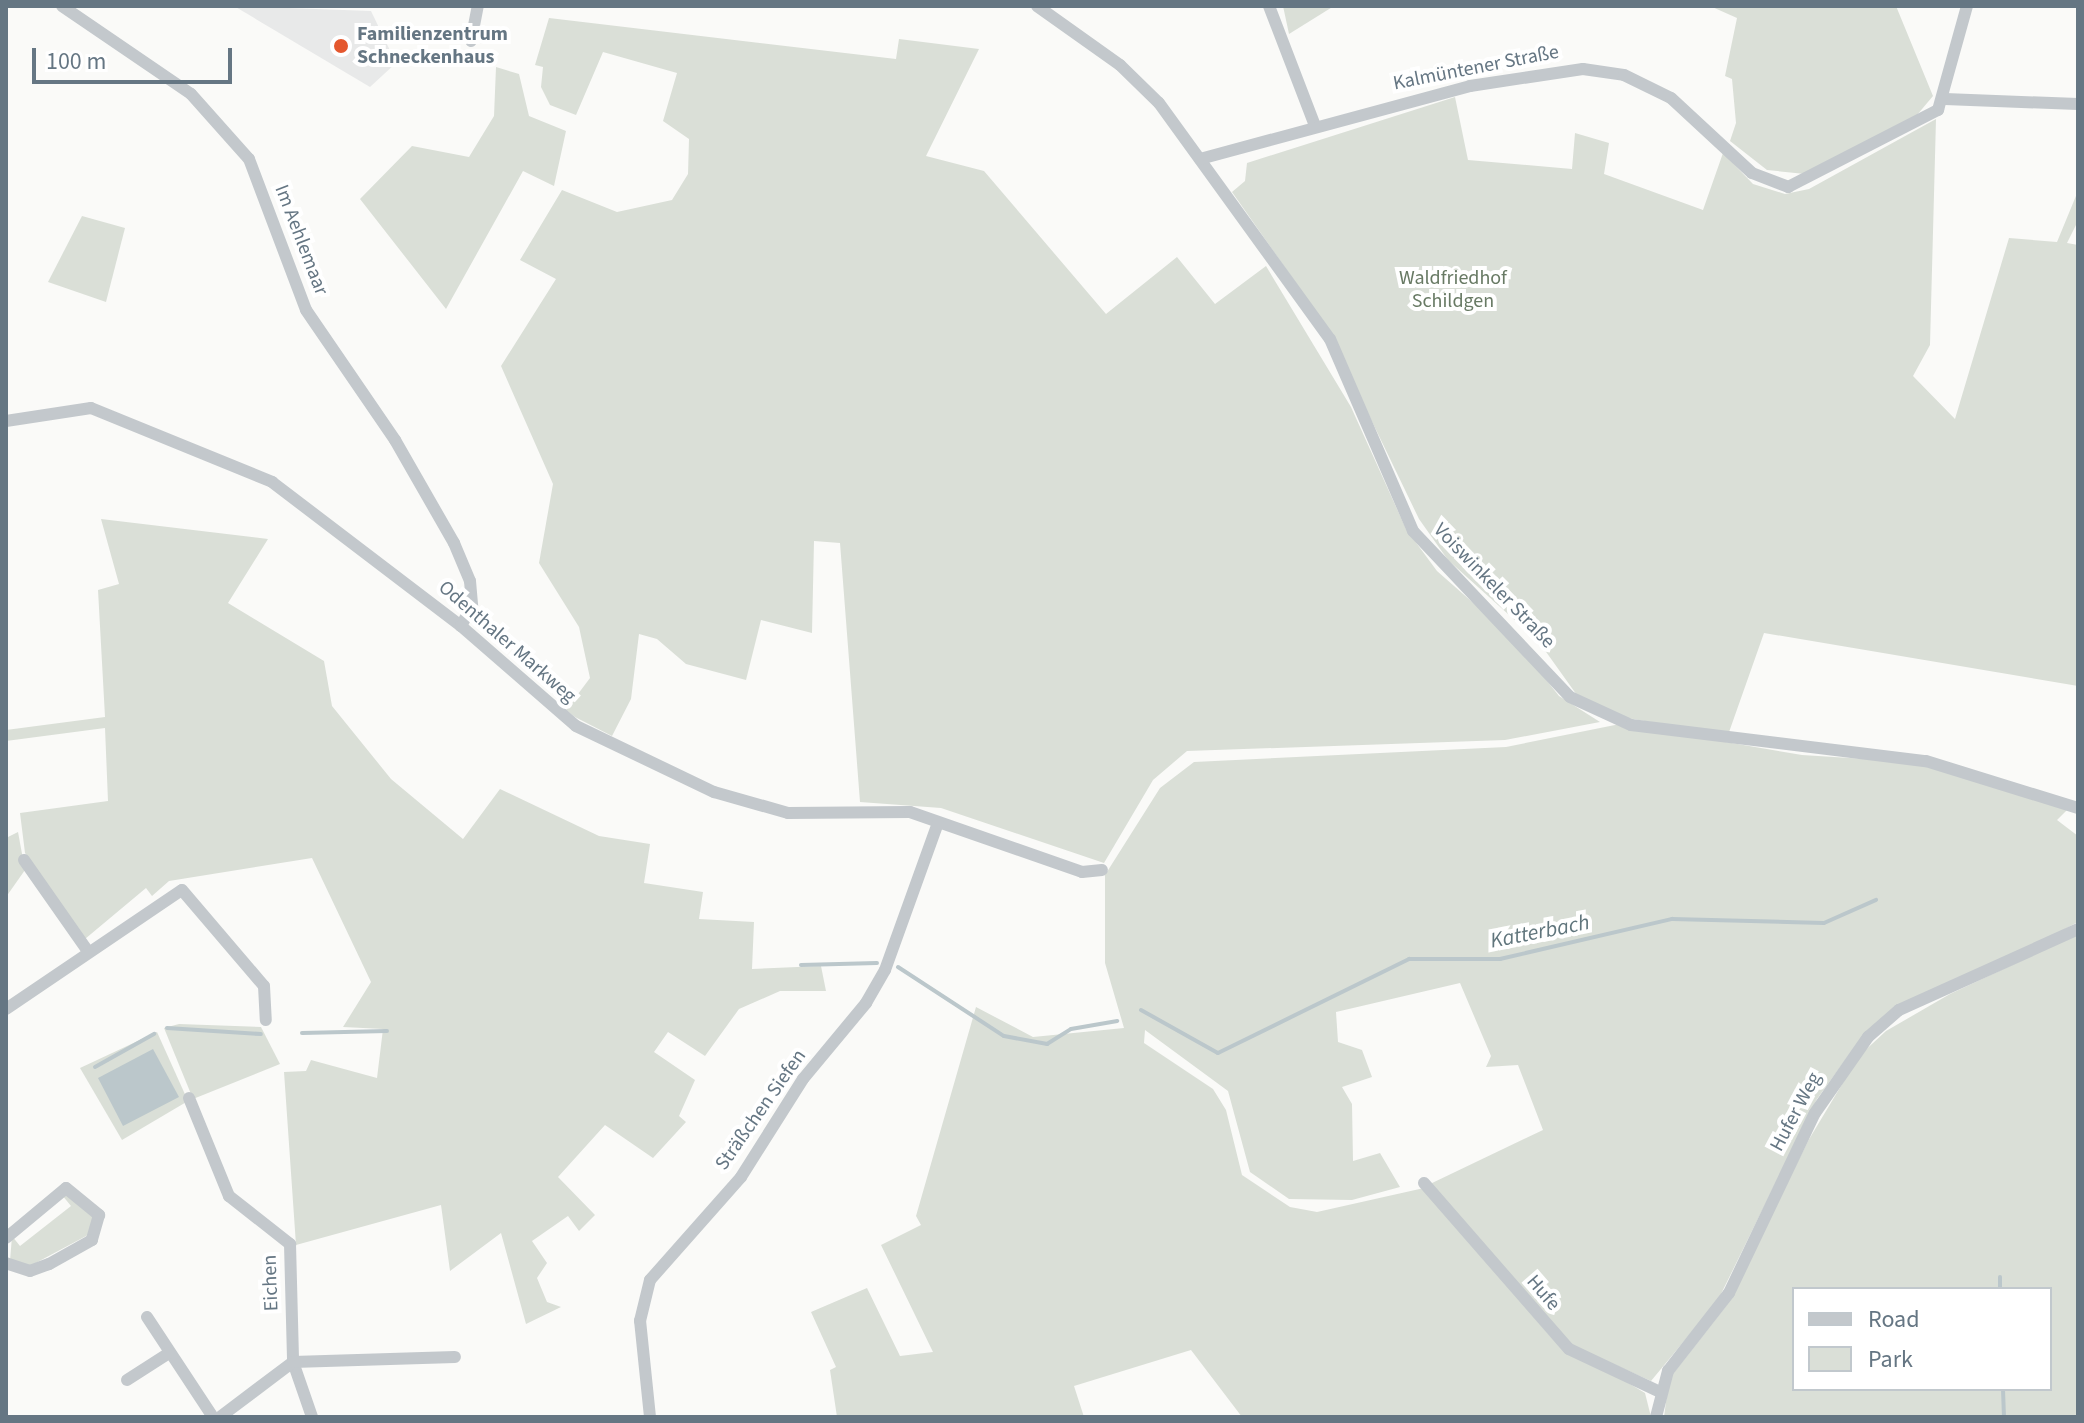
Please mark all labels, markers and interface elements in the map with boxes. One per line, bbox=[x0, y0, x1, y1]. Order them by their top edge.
place label: Familienzentrum Schneckenhaus bbox=[357, 22, 508, 69]
scale bar bbox=[36, 32, 236, 82]
marker: Familienzentrum Schneckenhaus bbox=[332, 37, 350, 55]
street label: Kalmüntener Straße bbox=[1391, 40, 1561, 96]
text: 100 m bbox=[46, 44, 106, 79]
street label: Im Aehlemaar bbox=[269, 181, 333, 299]
park label: Waldfriedhof Schildgen bbox=[1399, 266, 1507, 313]
street label: Voiswinkeler Straße bbox=[1428, 518, 1560, 654]
street label: Odenthaler Markweg bbox=[433, 576, 581, 708]
water label: Katterbach bbox=[1488, 909, 1592, 955]
street label: Sträßchen Siefen bbox=[710, 1045, 812, 1175]
street label: Hufer Weg bbox=[1765, 1068, 1827, 1156]
street label: Eichen bbox=[258, 1254, 284, 1312]
street label: Hufe bbox=[1521, 1270, 1565, 1316]
legend bbox=[1792, 1287, 2052, 1391]
text: Road bbox=[1868, 1302, 1920, 1337]
text: Park bbox=[1868, 1342, 1913, 1377]

